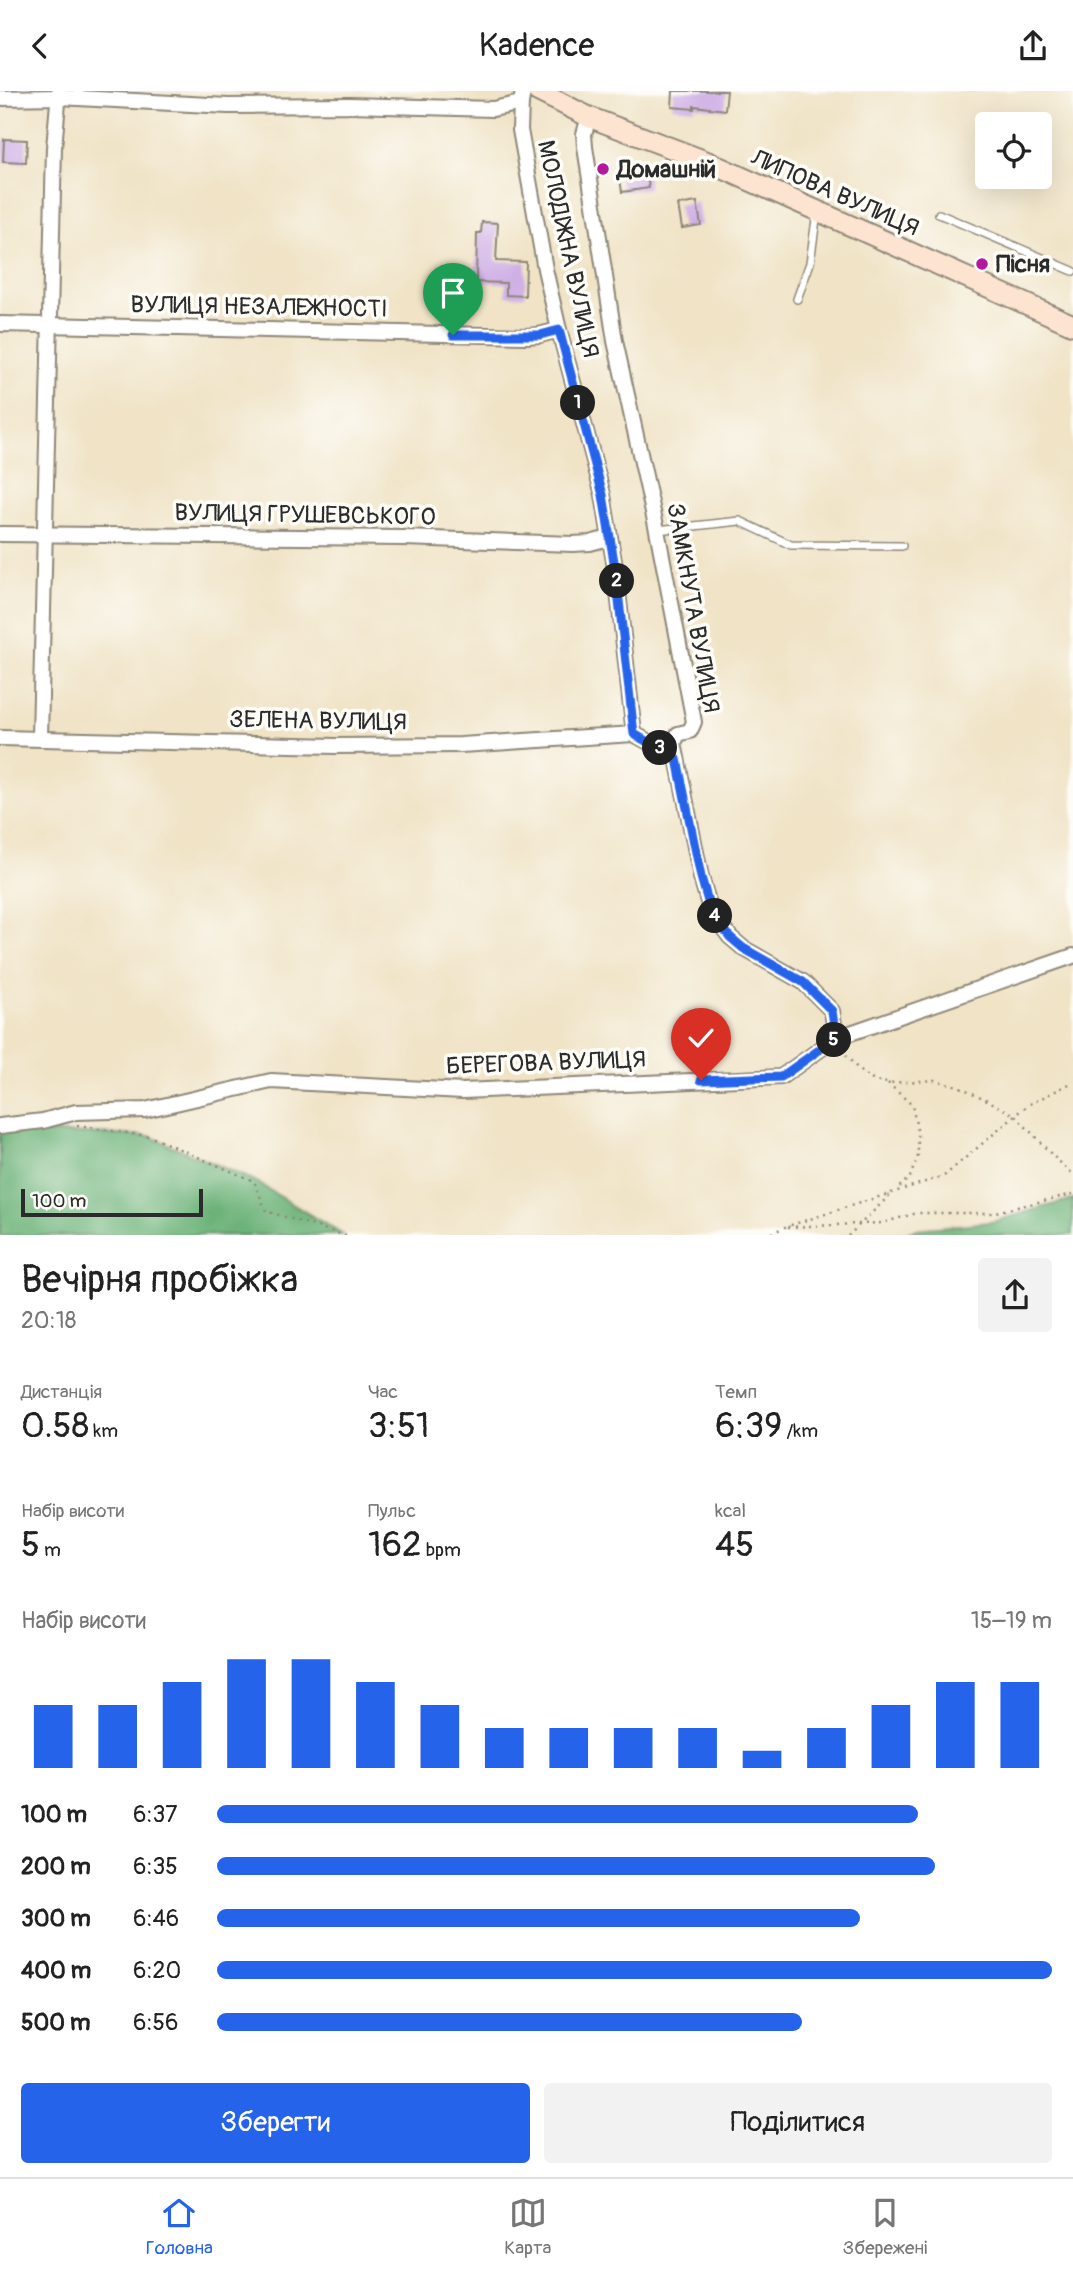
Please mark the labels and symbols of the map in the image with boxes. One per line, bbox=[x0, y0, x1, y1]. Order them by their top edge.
street label: МОЛОДІЖНА ВУЛИЦЯ bbox=[531, 138, 605, 360]
street label: ЛИПОВА ВУЛИЦЯ bbox=[746, 143, 923, 243]
place label: Домашній bbox=[615, 155, 716, 184]
marker: Домашній bbox=[595, 161, 611, 177]
place label: Пісня bbox=[996, 250, 1050, 279]
marker: Пісня bbox=[974, 256, 990, 272]
pin bbox=[423, 263, 483, 335]
street label: ВУЛИЦЯ НЕЗАЛЕЖНОСТІ bbox=[130, 290, 388, 324]
pin: 1 bbox=[560, 385, 596, 421]
street label: ВУЛИЦЯ ГРУШЕВСЬКОГО bbox=[174, 498, 436, 532]
street label: ЗАМКНУТА ВУЛИЦЯ bbox=[660, 501, 726, 715]
pin: 2 bbox=[600, 563, 634, 599]
street label: ЗЕЛЕНА ВУЛИЦЯ bbox=[229, 705, 407, 737]
pin: 3 bbox=[642, 731, 678, 765]
pin: 4 bbox=[698, 899, 732, 933]
pin bbox=[671, 1008, 731, 1080]
pin: 5 bbox=[816, 1023, 852, 1058]
street label: БЕРЕГОВА ВУЛИЦЯ bbox=[445, 1045, 647, 1081]
scale bar bbox=[21, 1187, 203, 1218]

